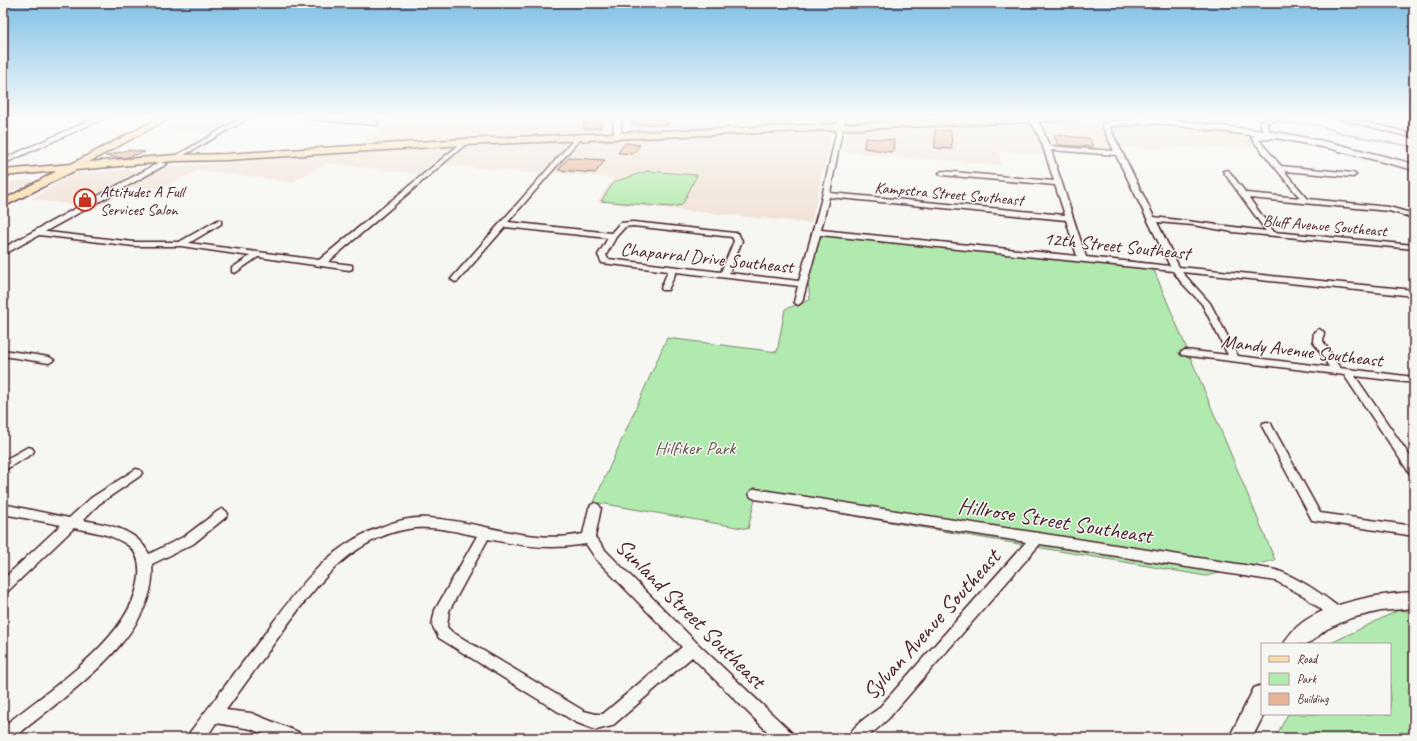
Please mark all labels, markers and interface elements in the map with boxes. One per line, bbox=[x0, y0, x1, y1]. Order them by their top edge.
street label: Kampstra Street Southeast bbox=[874, 178, 1027, 211]
place label: Attitudes A Full Services Salon bbox=[100, 182, 187, 220]
shop icon: Attitudes A Full Services Salon bbox=[72, 187, 98, 213]
street label: Bluff Avenue Southeast bbox=[1262, 211, 1389, 242]
street label: 12th Street Southeast bbox=[1043, 226, 1194, 266]
street label: Chaparral Drive Southeast bbox=[619, 237, 796, 279]
street label: Mandy Avenue Southeast bbox=[1220, 329, 1386, 373]
park label: Hilfiker Park bbox=[655, 436, 736, 460]
street label: Hillrose Street Southeast bbox=[956, 491, 1156, 551]
street label: Sunland Street Southeast bbox=[609, 532, 774, 696]
street label: Sylvan Avenue Southeast bbox=[856, 541, 1008, 706]
legend bbox=[1261, 643, 1391, 715]
text: Road bbox=[1297, 651, 1319, 667]
text: Park bbox=[1297, 671, 1318, 687]
text: Building bbox=[1297, 691, 1329, 707]

